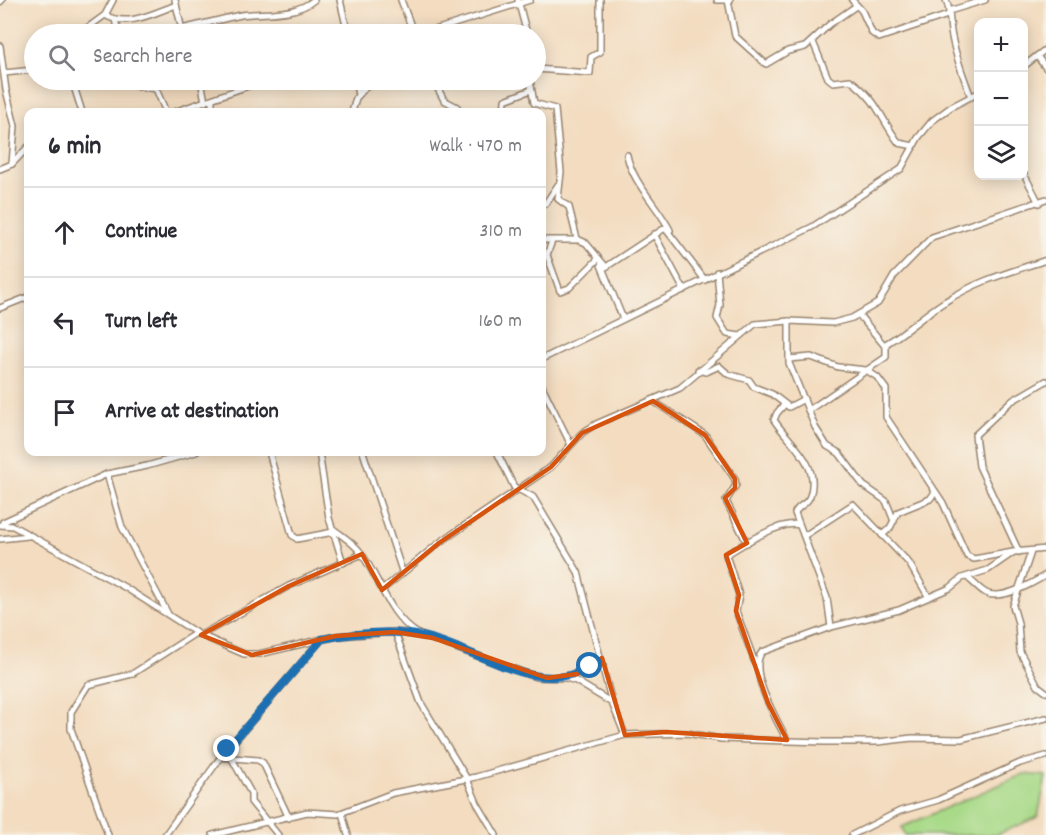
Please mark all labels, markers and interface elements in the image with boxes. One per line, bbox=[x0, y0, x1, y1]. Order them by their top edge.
map controls bbox=[974, 18, 1028, 180]
button: + bbox=[974, 18, 1028, 72]
search box bbox=[24, 24, 546, 90]
icon: search bbox=[45, 41, 78, 74]
text: Search here bbox=[93, 42, 192, 73]
button: − bbox=[974, 72, 1028, 126]
button: layers bbox=[974, 126, 1028, 180]
text: 6 min bbox=[48, 129, 101, 166]
text: Walk · 470 m bbox=[429, 133, 522, 161]
icon: ahead bbox=[48, 216, 81, 249]
text: Continue bbox=[105, 217, 177, 248]
text: 310 m bbox=[480, 218, 522, 246]
icon: left bbox=[48, 306, 81, 339]
text: Turn left bbox=[105, 307, 177, 338]
text: 160 m bbox=[479, 308, 522, 336]
icon: arrive bbox=[48, 396, 81, 429]
text: Arrive at destination bbox=[105, 397, 279, 428]
route start bbox=[576, 652, 602, 678]
route end bbox=[213, 735, 239, 761]

